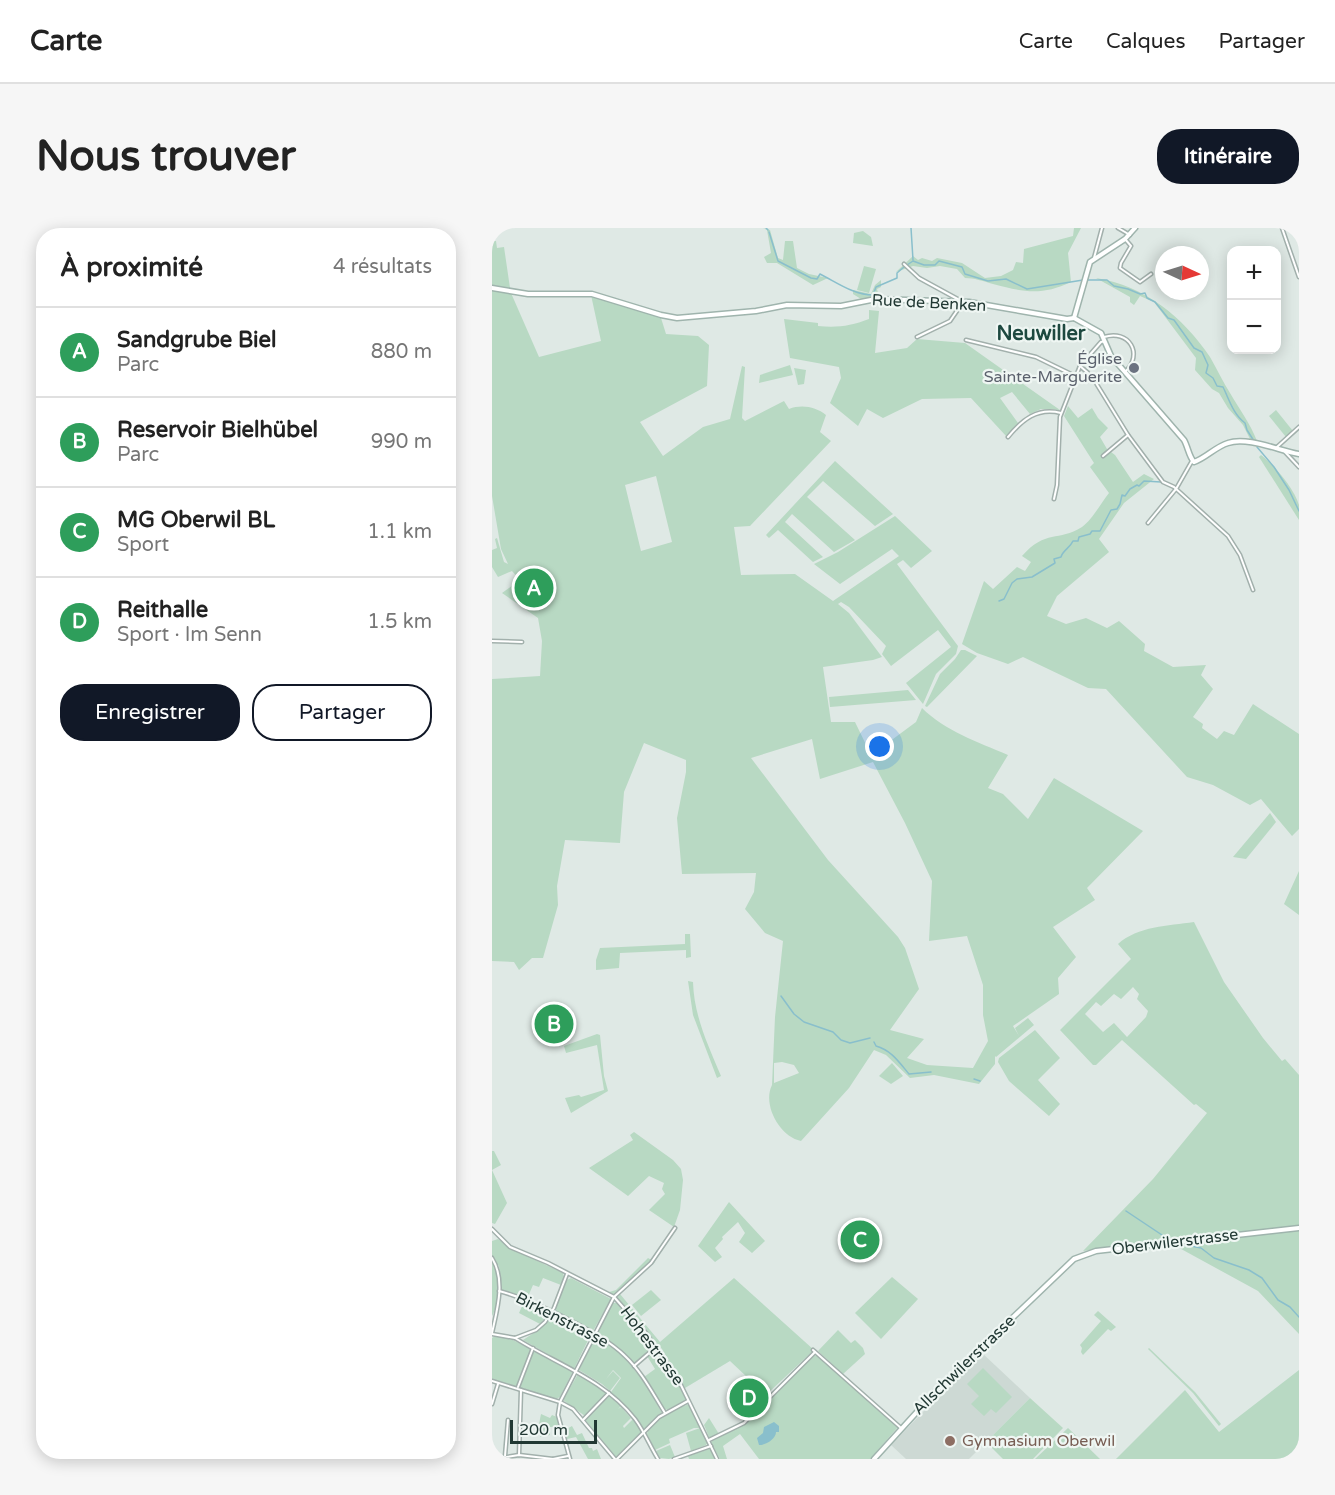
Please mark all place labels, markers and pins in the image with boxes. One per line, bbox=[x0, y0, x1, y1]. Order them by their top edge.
place label: Église Sainte-Marguerite bbox=[984, 349, 1122, 387]
marker: Église Sainte-Marguerite bbox=[1127, 361, 1141, 375]
pin: A bbox=[514, 566, 554, 610]
pin: B bbox=[534, 1002, 574, 1046]
pin: C bbox=[840, 1218, 880, 1262]
pin: D bbox=[730, 1376, 768, 1420]
place label: Gymnasium Oberwil bbox=[962, 1431, 1115, 1451]
marker: Gymnasium Oberwil bbox=[943, 1434, 957, 1448]

